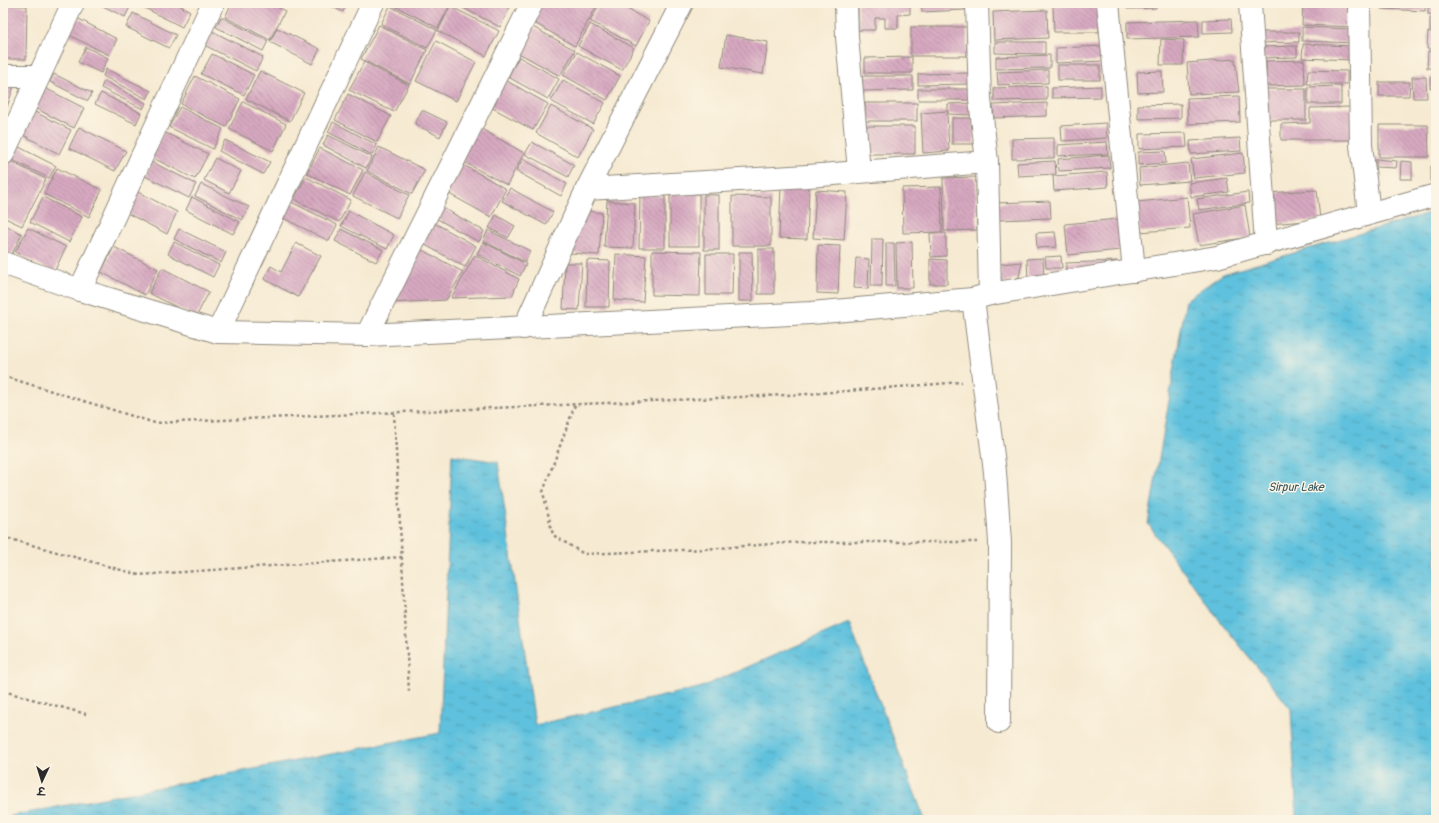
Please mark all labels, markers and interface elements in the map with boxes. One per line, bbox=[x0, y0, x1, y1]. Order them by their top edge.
water label: Sirpur Lake bbox=[1268, 480, 1325, 495]
north arrow bbox=[22, 761, 62, 801]
text: उ bbox=[36, 784, 46, 797]

